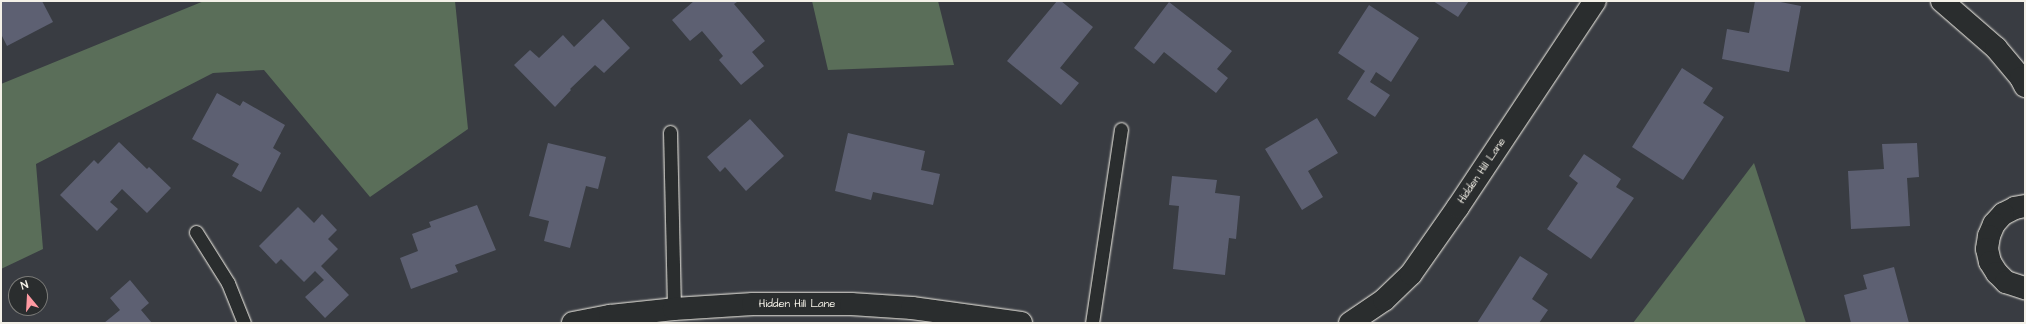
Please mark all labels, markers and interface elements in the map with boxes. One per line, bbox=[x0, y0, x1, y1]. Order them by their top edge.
street label: Hidden Hill Lane bbox=[1455, 136, 1509, 206]
north arrow bbox=[8, 276, 48, 316]
text: N bbox=[19, 277, 30, 293]
street label: Hidden Hill Lane bbox=[759, 297, 835, 311]

